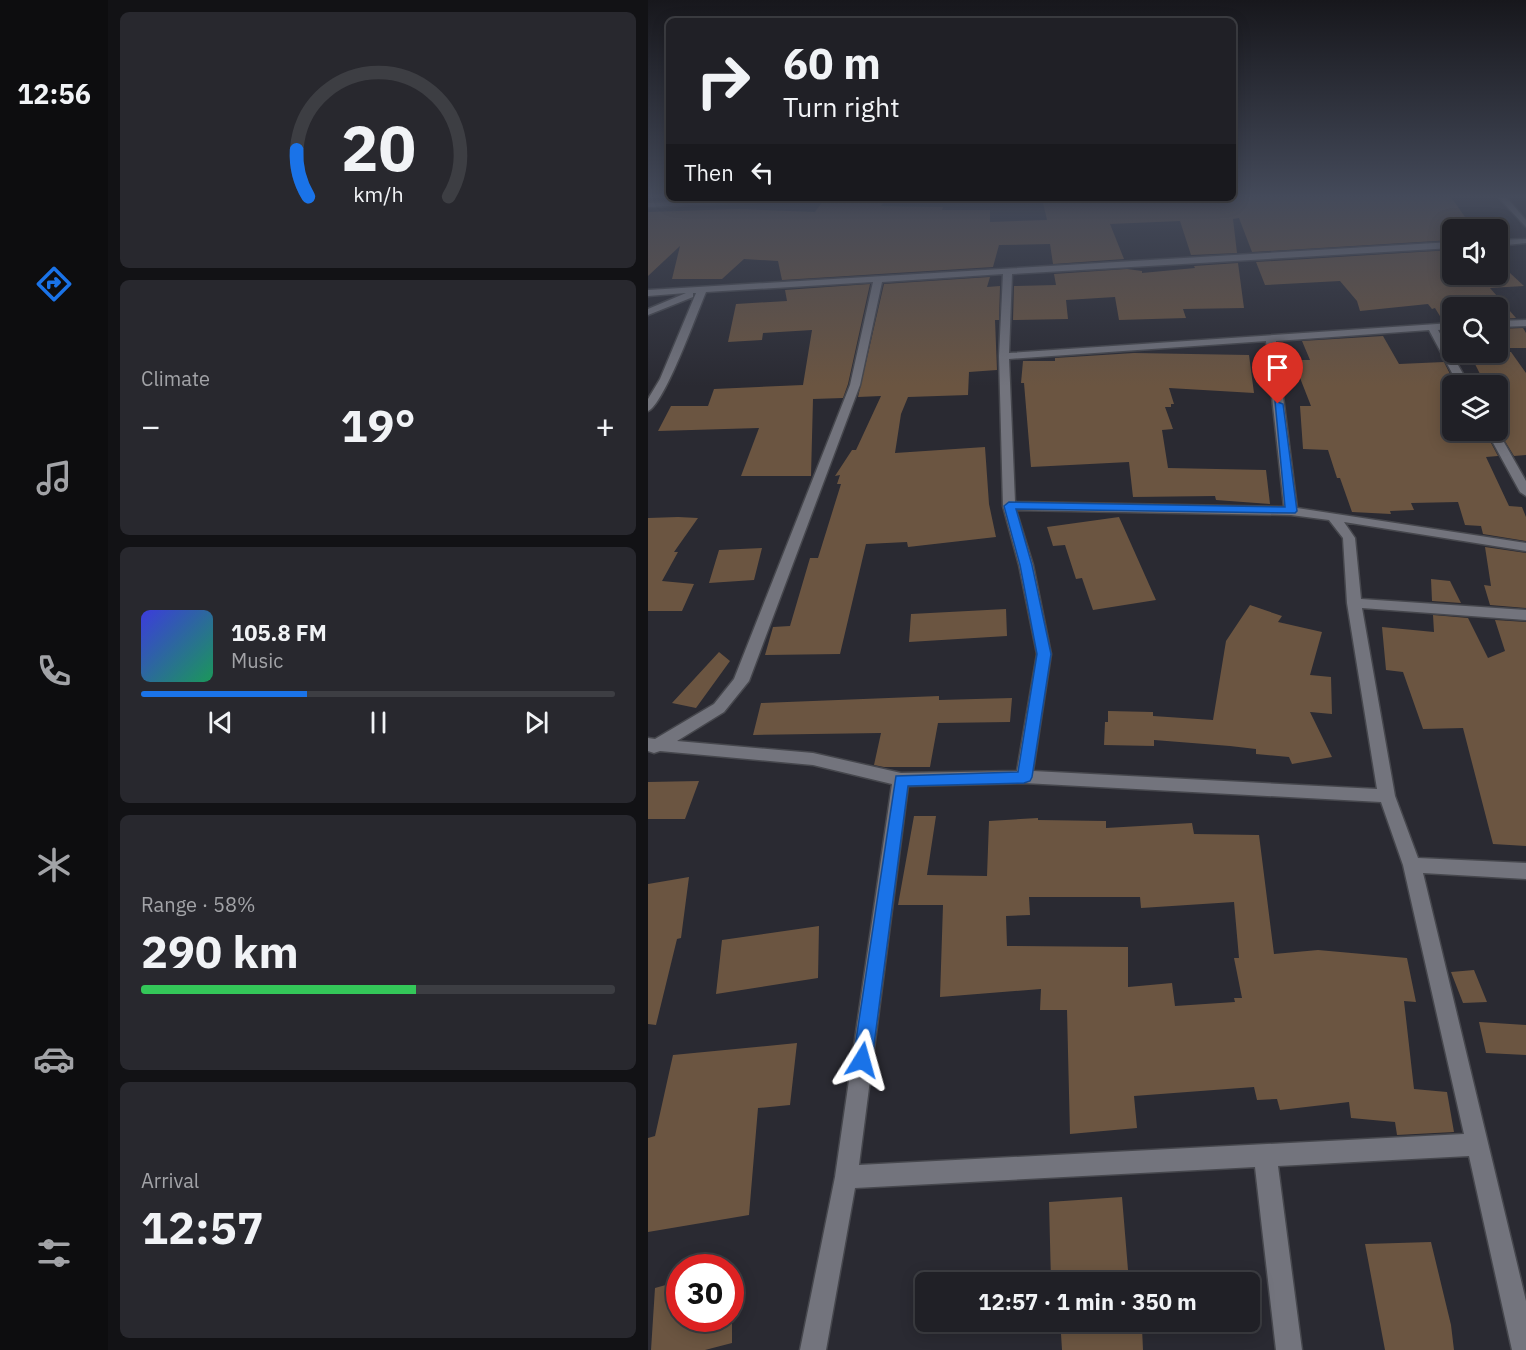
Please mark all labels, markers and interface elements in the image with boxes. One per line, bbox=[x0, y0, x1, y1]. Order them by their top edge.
text: 60 m bbox=[783, 36, 881, 91]
icon: right bbox=[684, 42, 762, 120]
text: 12:56 bbox=[17, 76, 91, 111]
text: Turn right bbox=[783, 89, 900, 124]
text: 20 bbox=[341, 107, 415, 188]
icon: left bbox=[746, 156, 779, 189]
text: Then bbox=[684, 158, 734, 187]
text: km/h bbox=[353, 180, 403, 208]
map controls bbox=[1442, 219, 1508, 441]
button: sound bbox=[1442, 219, 1508, 285]
icon: directions bbox=[33, 263, 75, 305]
button: search bbox=[1442, 297, 1508, 363]
pin bbox=[1252, 342, 1303, 404]
icon: arrive bbox=[1261, 351, 1294, 384]
text: Climate bbox=[141, 365, 210, 392]
button: layers bbox=[1442, 375, 1508, 441]
text: 19° bbox=[340, 396, 416, 454]
text: − bbox=[141, 404, 161, 447]
text: + bbox=[595, 404, 615, 447]
icon: music bbox=[33, 457, 75, 499]
text: 105.8 FM bbox=[231, 618, 327, 647]
text: Music bbox=[231, 647, 283, 674]
icon: phone bbox=[33, 650, 75, 692]
icon: previous bbox=[204, 706, 237, 739]
icon: pause bbox=[362, 706, 395, 739]
icon: next bbox=[520, 706, 553, 739]
icon: climate bbox=[33, 844, 75, 886]
text: Range · 58% bbox=[141, 891, 256, 918]
text: 290 km bbox=[141, 922, 299, 980]
position arrow bbox=[830, 1028, 894, 1092]
icon: car bbox=[33, 1038, 75, 1080]
text: Arrival bbox=[141, 1167, 199, 1194]
text: 12:57 bbox=[141, 1198, 264, 1256]
icon: filters bbox=[33, 1232, 75, 1274]
speed limit sign: 30 bbox=[666, 1254, 744, 1332]
text: 12:57 · 1 min · 350 m bbox=[978, 1287, 1197, 1316]

